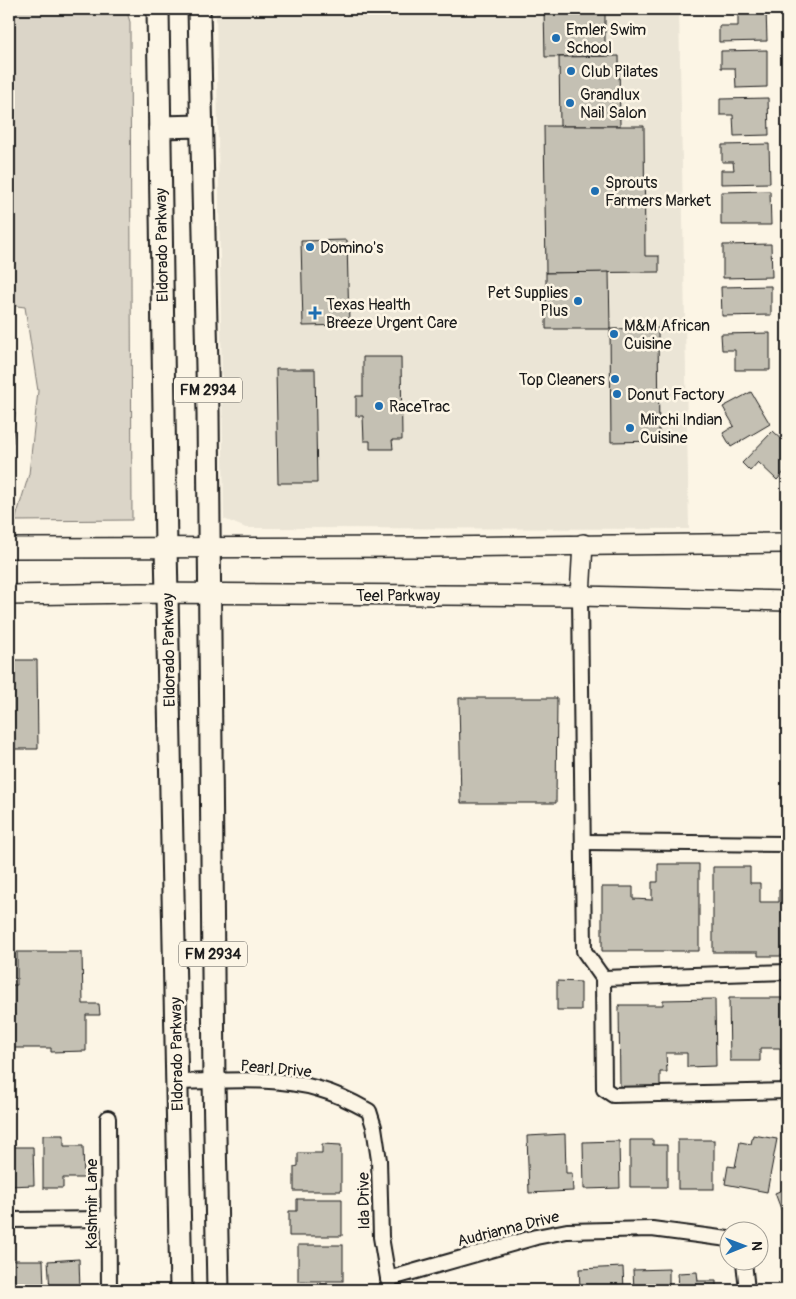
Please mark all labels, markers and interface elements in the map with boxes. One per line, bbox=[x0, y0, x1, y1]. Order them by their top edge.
place label: Emler Swim School bbox=[566, 20, 646, 58]
marker: Emler Swim School bbox=[550, 32, 562, 44]
place label: Club Pilates bbox=[581, 62, 658, 82]
marker: Club Pilates bbox=[565, 65, 577, 77]
place label: Grandlux Nail Salon bbox=[580, 85, 646, 123]
marker: Grandlux Nail Salon bbox=[564, 97, 576, 109]
place label: Sprouts Farmers Market bbox=[605, 173, 711, 211]
marker: Sprouts Farmers Market bbox=[589, 185, 601, 197]
street label: Eldorado Parkway bbox=[151, 188, 173, 302]
place label: Domino's bbox=[320, 238, 383, 258]
marker: Domino's bbox=[304, 241, 316, 253]
place label: Pet Supplies Plus bbox=[487, 283, 568, 321]
place label: Texas Health Breeze Urgent Care bbox=[326, 295, 457, 333]
marker: Pet Supplies Plus bbox=[572, 295, 584, 307]
marker: Texas Health Breeze Urgent Care bbox=[308, 306, 322, 320]
place label: M&M African Cuisine bbox=[624, 316, 710, 354]
marker: M&M African Cuisine bbox=[608, 328, 620, 340]
place label: Top Cleaners bbox=[519, 370, 605, 390]
marker: Top Cleaners bbox=[609, 373, 621, 385]
road number: FM 2934 bbox=[174, 378, 242, 402]
place label: Donut Factory bbox=[627, 385, 724, 405]
marker: Donut Factory bbox=[611, 388, 623, 400]
place label: RaceTrac bbox=[389, 397, 450, 417]
marker: RaceTrac bbox=[373, 400, 385, 412]
place label: Mirchi Indian Cuisine bbox=[640, 410, 722, 448]
marker: Mirchi Indian Cuisine bbox=[624, 422, 636, 434]
street label: Teel Parkway bbox=[356, 586, 440, 606]
street label: Eldorado Parkway bbox=[158, 593, 180, 707]
road number: FM 2934 bbox=[179, 942, 247, 966]
street label: Eldorado Parkway bbox=[166, 997, 188, 1111]
street label: Pearl Drive bbox=[240, 1056, 312, 1082]
street label: Kashmir Lane bbox=[82, 1158, 102, 1249]
street label: Ida Drive bbox=[353, 1172, 374, 1230]
street label: Audrianna Drive bbox=[455, 1207, 561, 1251]
north arrow bbox=[718, 1222, 768, 1272]
text: N bbox=[748, 1241, 765, 1251]

